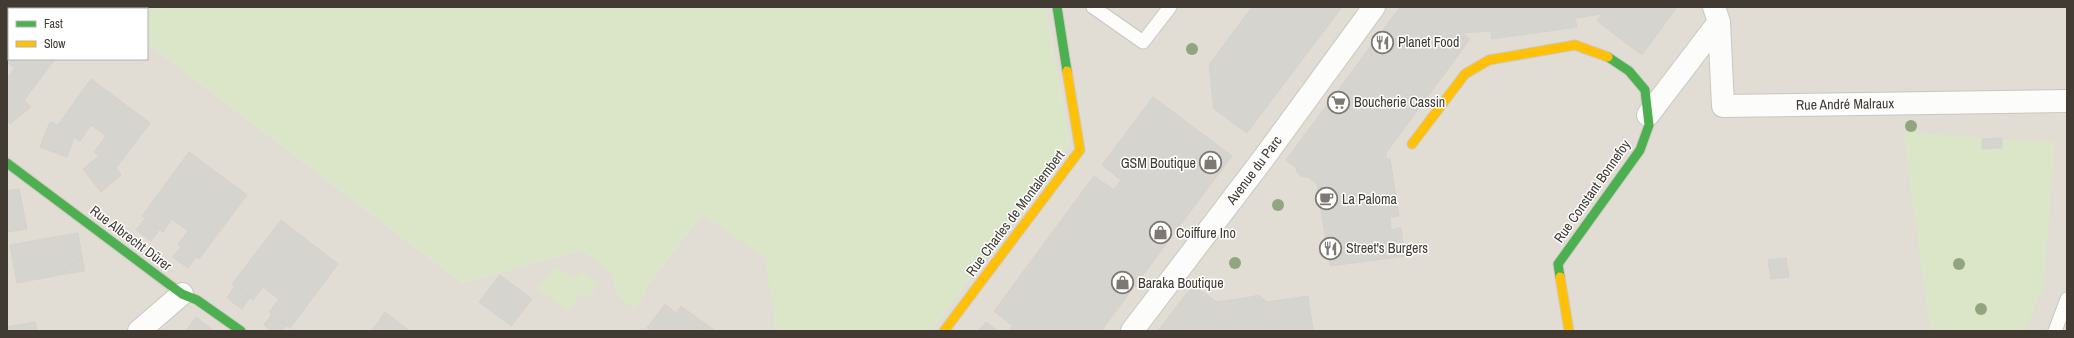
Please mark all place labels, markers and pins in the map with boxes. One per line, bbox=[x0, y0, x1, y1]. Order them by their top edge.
restaurant icon: Planet Food bbox=[1370, 29, 1396, 55]
place label: Planet Food bbox=[1398, 33, 1459, 51]
supermarket icon: Boucherie Cassin bbox=[1326, 89, 1352, 115]
place label: Boucherie Cassin bbox=[1354, 93, 1445, 111]
shop icon: GSM Boutique bbox=[1198, 150, 1224, 176]
place label: GSM Boutique bbox=[1121, 154, 1196, 172]
cafe icon: La Paloma bbox=[1313, 186, 1339, 212]
place label: La Paloma bbox=[1342, 190, 1397, 208]
shop icon: Coiffure Ino bbox=[1147, 220, 1173, 246]
place label: Coiffure Ino bbox=[1176, 224, 1236, 242]
restaurant icon: Street's Burgers bbox=[1317, 235, 1343, 261]
place label: Street's Burgers bbox=[1346, 239, 1428, 257]
shop icon: Baraka Boutique bbox=[1110, 270, 1136, 296]
place label: Baraka Boutique bbox=[1138, 274, 1224, 292]

